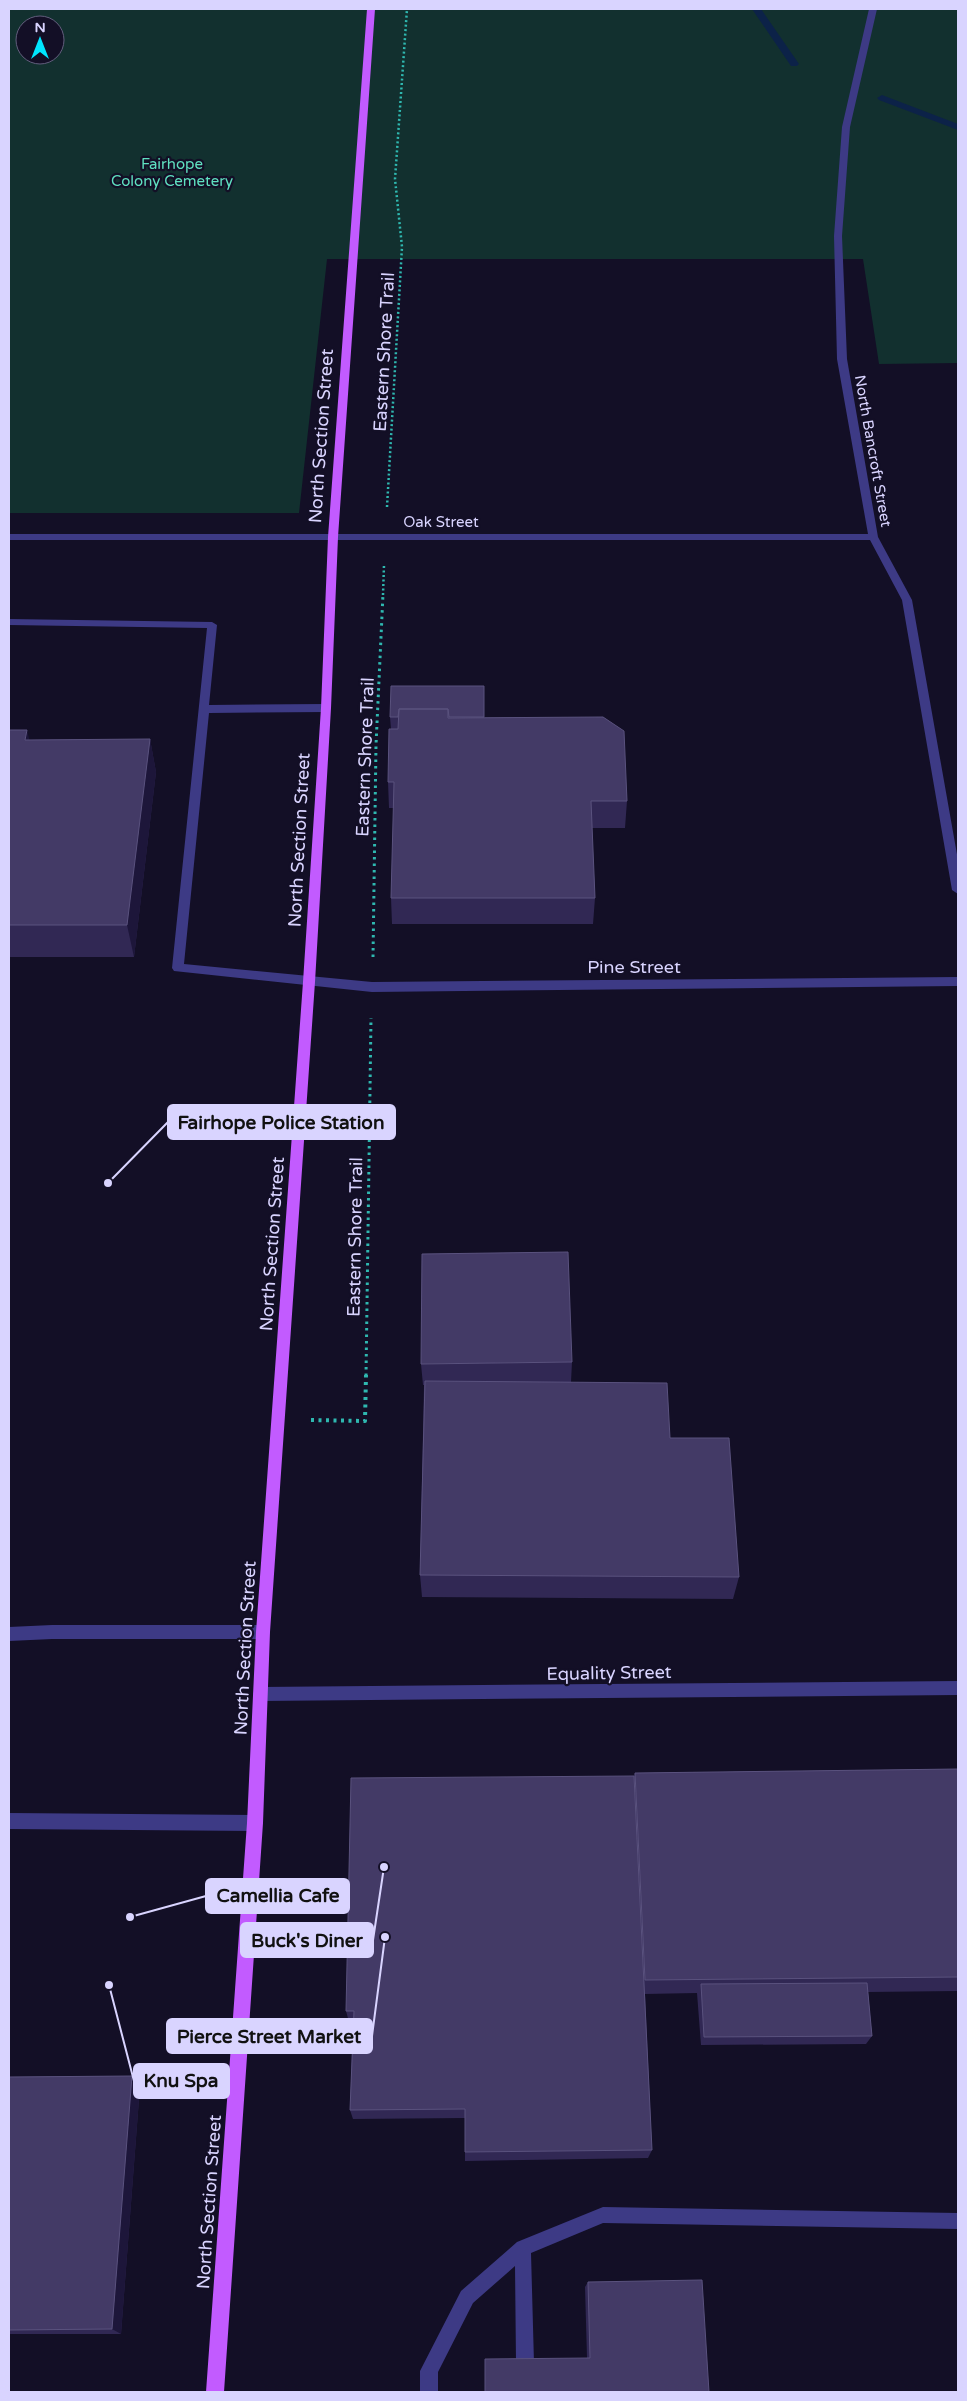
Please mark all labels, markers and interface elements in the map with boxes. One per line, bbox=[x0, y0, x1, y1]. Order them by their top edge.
north arrow bbox=[15, 15, 65, 65]
text: N bbox=[34, 19, 46, 36]
park label: Fairhope Colony Cemetery bbox=[111, 155, 233, 190]
street label: Eastern Shore Trail bbox=[369, 272, 399, 432]
street label: North Section Street bbox=[304, 348, 338, 524]
street label: North Bancroft Street bbox=[851, 374, 895, 529]
street label: Oak Street bbox=[403, 513, 479, 531]
street label: Eastern Shore Trail bbox=[351, 677, 379, 837]
street label: North Section Street bbox=[283, 752, 315, 928]
street label: Pine Street bbox=[587, 956, 681, 978]
callout: Fairhope Police Station bbox=[168, 1105, 395, 1139]
text: Fairhope Police Station bbox=[178, 1112, 384, 1135]
street label: North Section Street bbox=[255, 1156, 289, 1332]
street label: Eastern Shore Trail bbox=[343, 1157, 367, 1317]
street label: North Section Street bbox=[229, 1560, 261, 1736]
street label: Equality Street bbox=[546, 1661, 672, 1685]
callout: Camellia Cafe bbox=[206, 1879, 349, 1913]
text: Camellia Cafe bbox=[217, 1885, 340, 1907]
callout: Buck's Diner bbox=[241, 1923, 373, 1957]
text: Buck's Diner bbox=[251, 1930, 364, 1952]
callout: Pierce Street Market bbox=[167, 2019, 372, 2053]
text: Pierce Street Market bbox=[177, 2026, 362, 2048]
callout: Knu Spa bbox=[134, 2064, 229, 2098]
text: Knu Spa bbox=[144, 2070, 218, 2093]
street label: North Section Street bbox=[192, 2114, 226, 2290]

